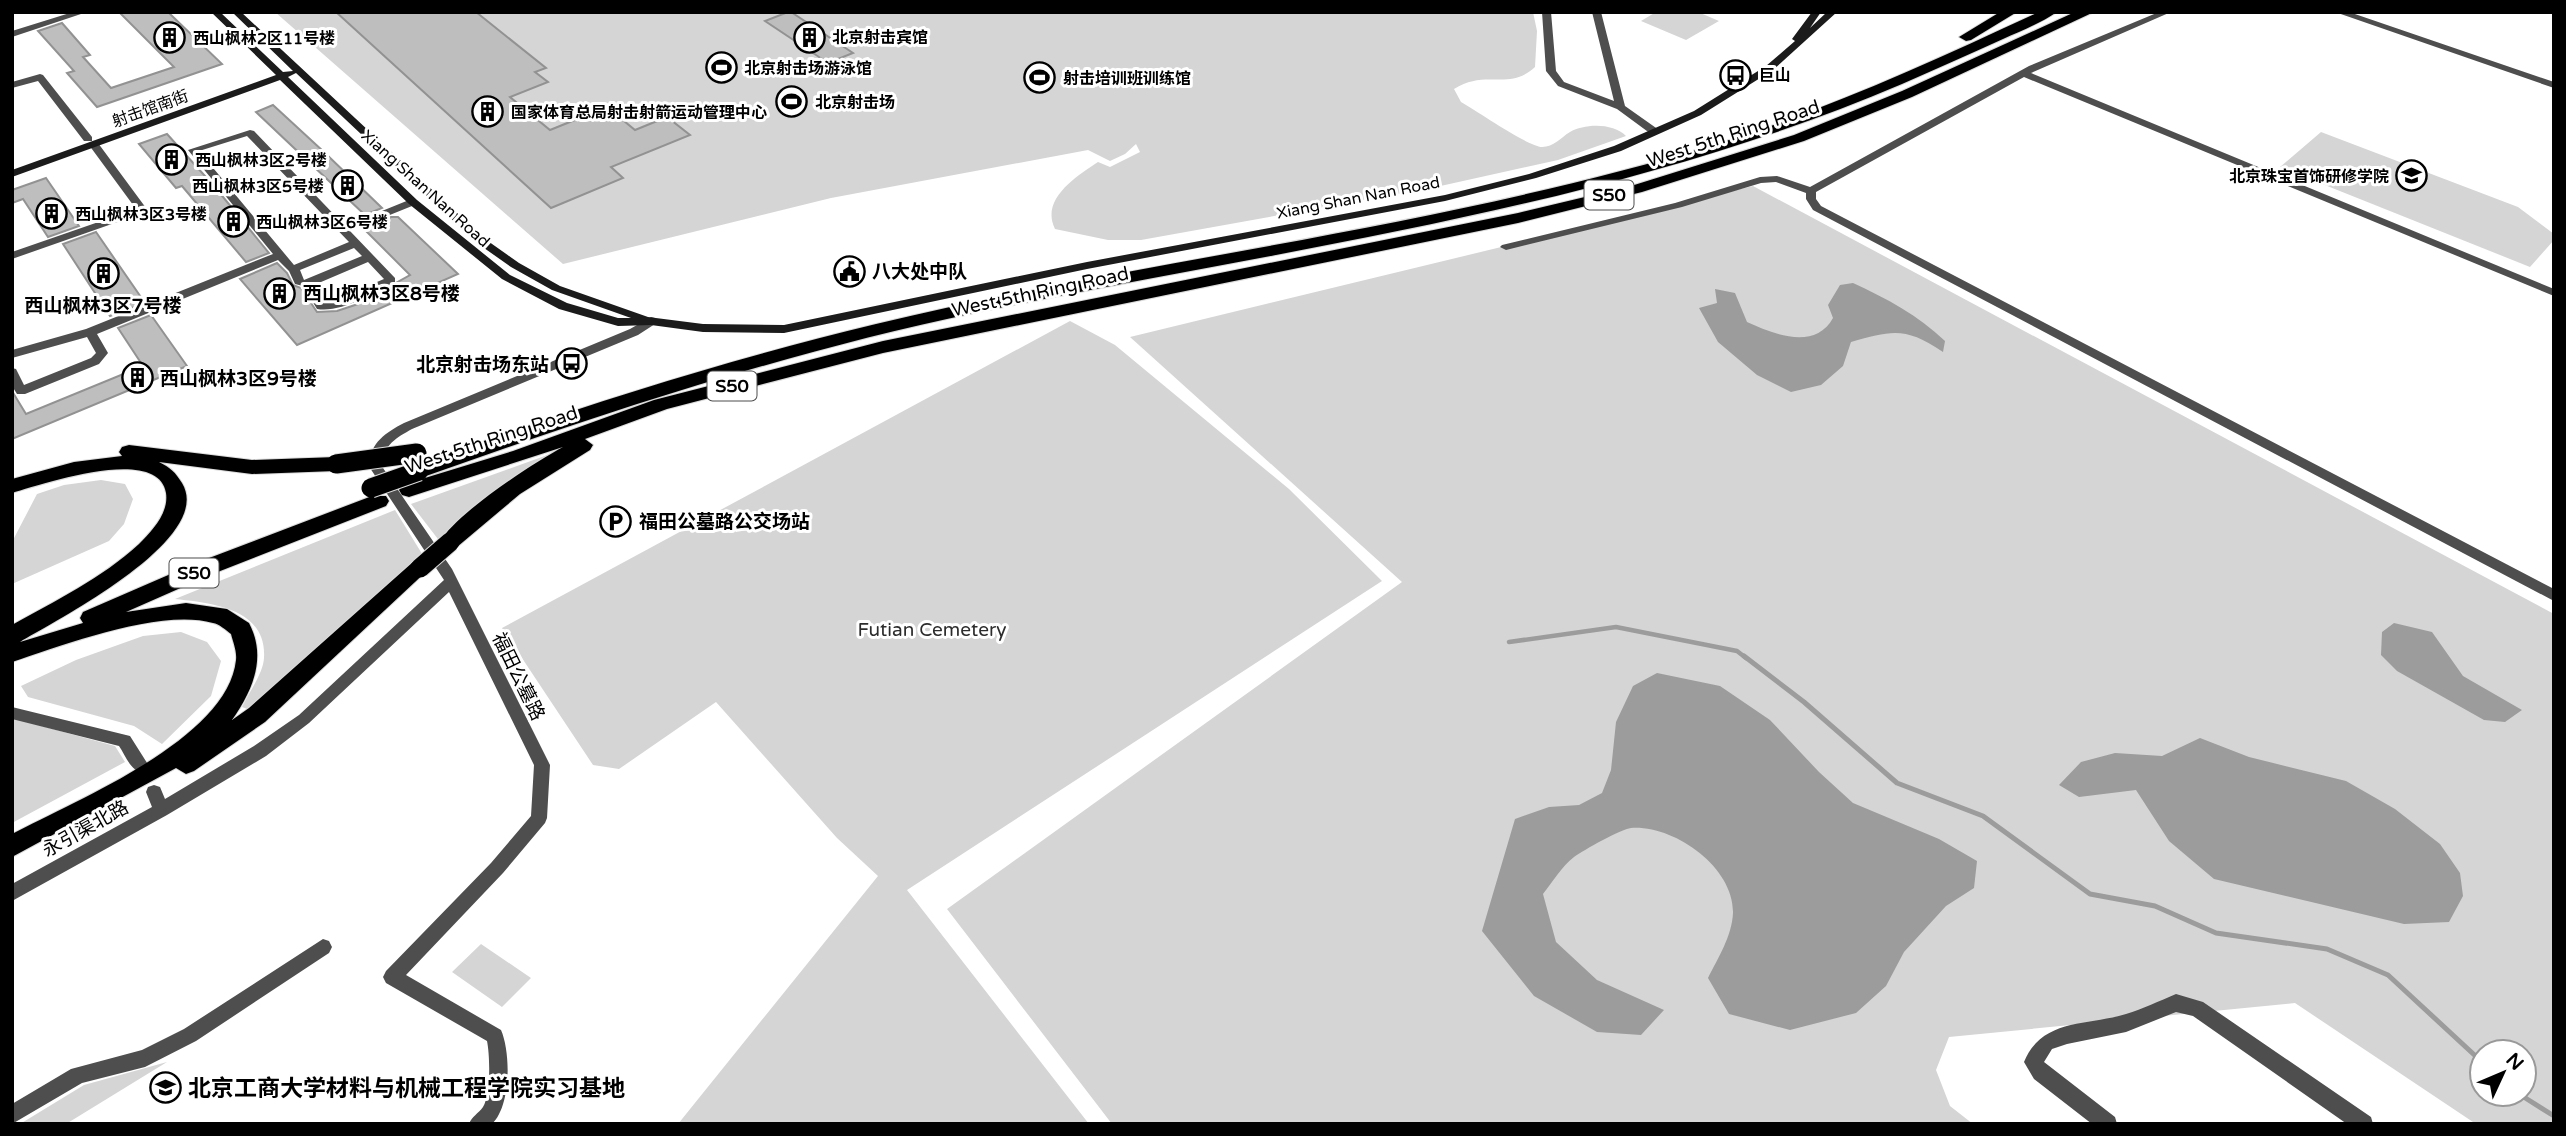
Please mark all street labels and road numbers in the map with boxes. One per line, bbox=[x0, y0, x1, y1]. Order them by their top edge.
street label: 射击馆南街 bbox=[109, 86, 191, 132]
street label: West 5th Ring Road bbox=[1644, 96, 1823, 172]
street label: Xiang Shan Nan Road bbox=[357, 126, 494, 252]
street label: Xiang Shan Nan Road bbox=[1275, 172, 1442, 224]
road number: S50 bbox=[1584, 180, 1634, 210]
street label: West 5th Ring Road bbox=[950, 262, 1131, 322]
road number: S50 bbox=[708, 372, 756, 400]
street label: West 5th Ring Road bbox=[402, 402, 581, 478]
road number: S50 bbox=[170, 558, 218, 588]
street label: 福田公墓路 bbox=[487, 629, 549, 724]
street label: 永引渠北路 bbox=[39, 796, 132, 862]

